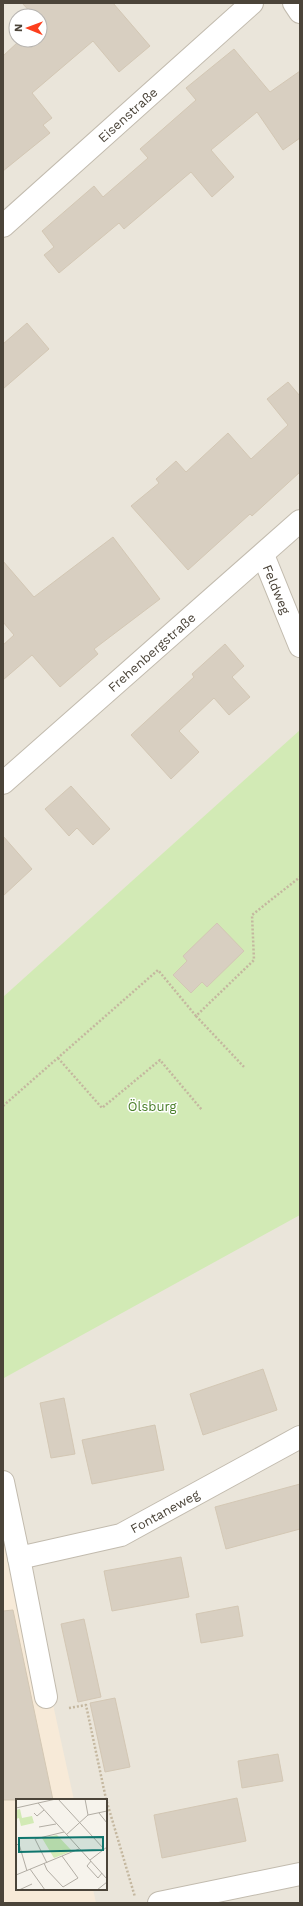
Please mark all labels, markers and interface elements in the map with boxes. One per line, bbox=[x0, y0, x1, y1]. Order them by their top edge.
north arrow bbox=[8, 8, 48, 48]
text: N bbox=[12, 24, 25, 32]
street label: Eisenstraße bbox=[95, 84, 160, 145]
street label: Feldweg bbox=[260, 562, 294, 616]
street label: Frehenbergstraße bbox=[105, 609, 198, 695]
park label: Ölsburg bbox=[128, 1099, 176, 1114]
street label: Fontaneweg bbox=[128, 1486, 202, 1536]
inset map bbox=[16, 1799, 107, 1890]

